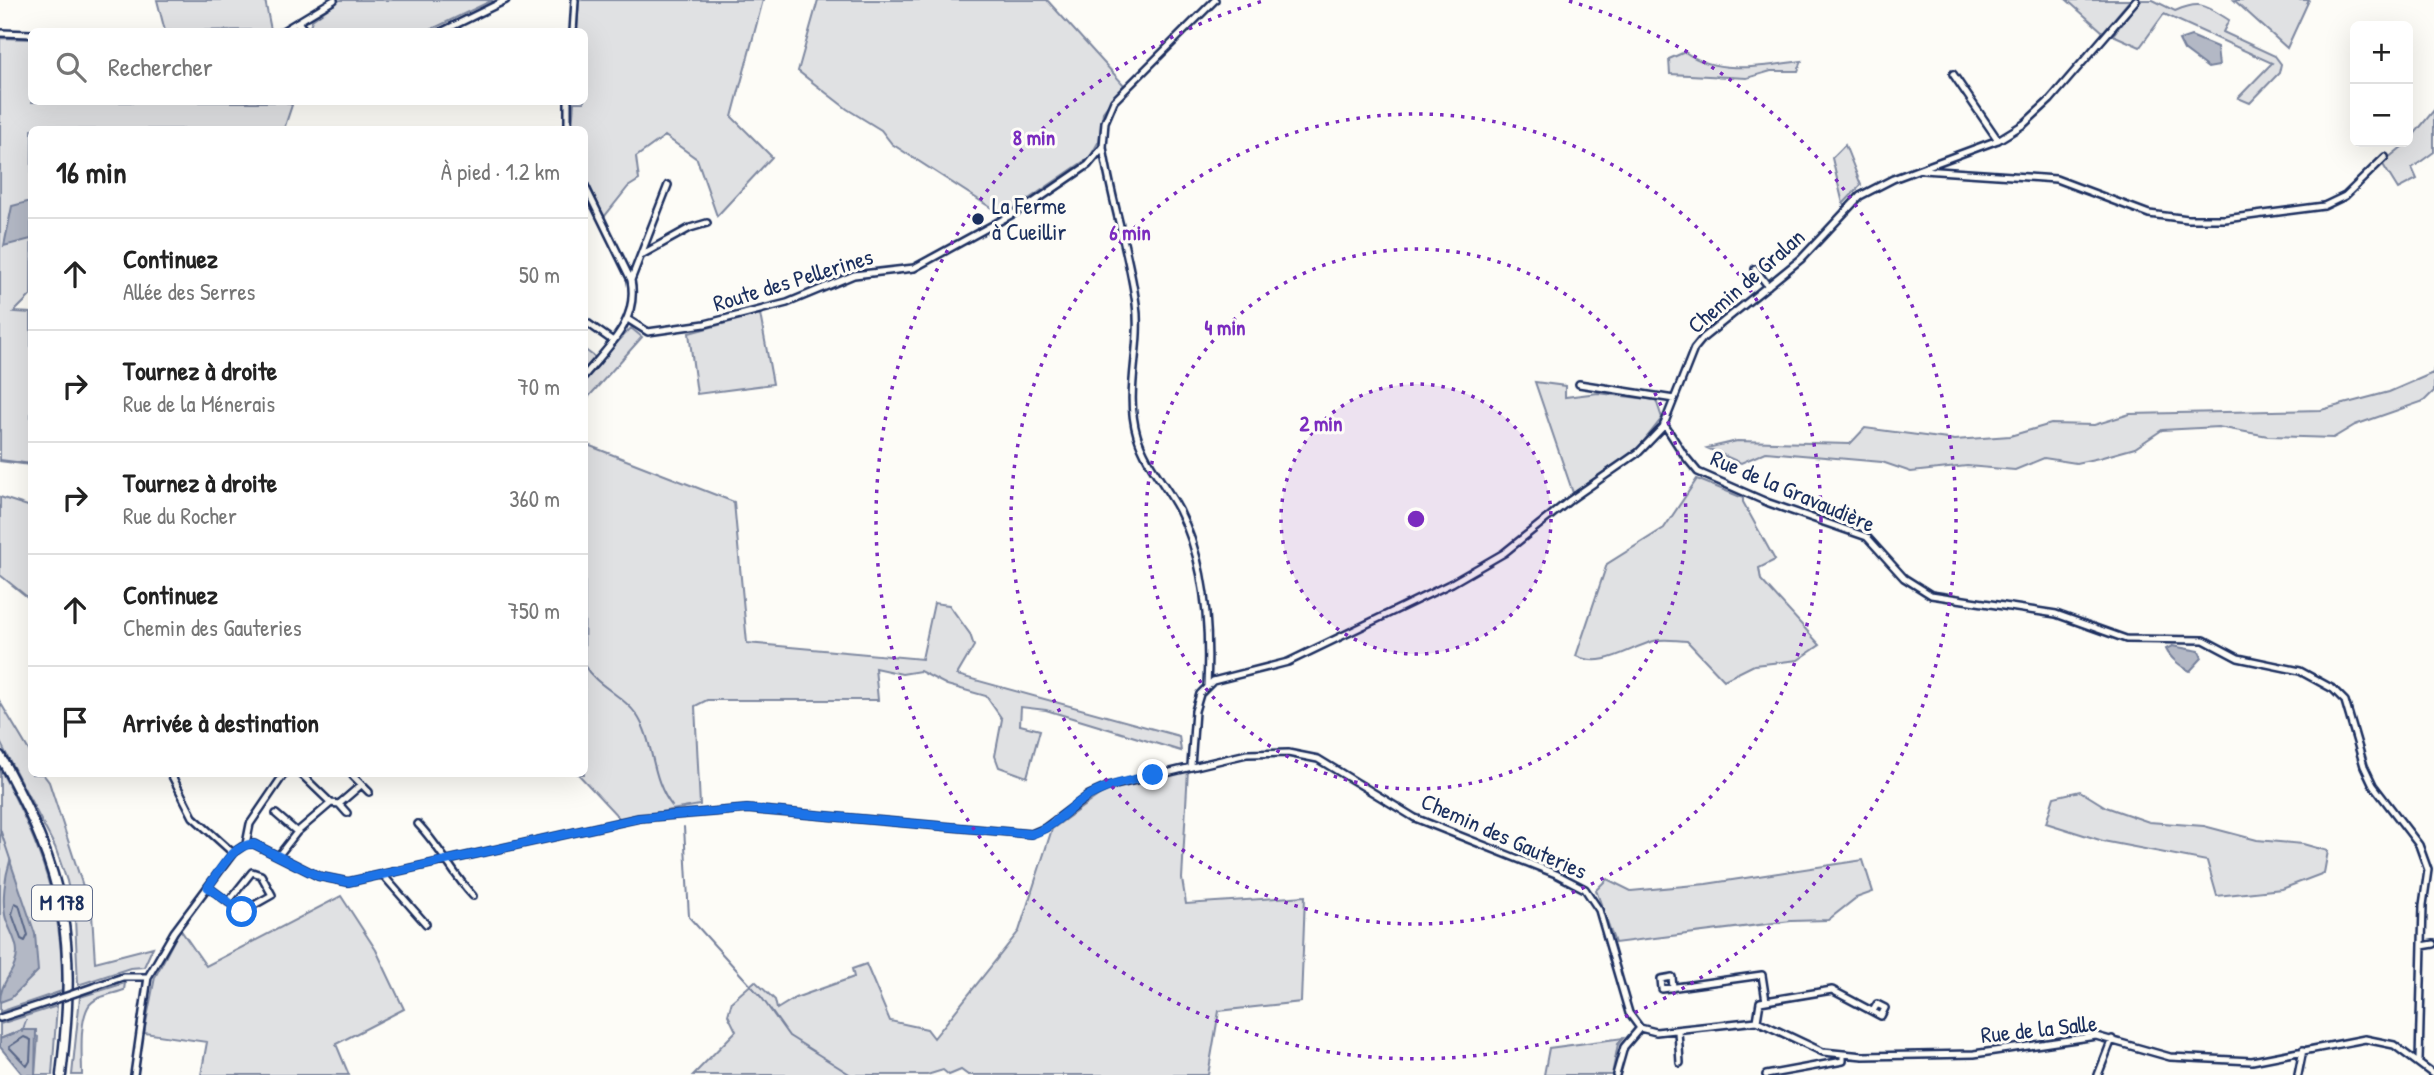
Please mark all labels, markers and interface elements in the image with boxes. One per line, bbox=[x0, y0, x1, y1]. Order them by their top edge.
map controls bbox=[2350, 21, 2413, 147]
button: + bbox=[2350, 21, 2413, 84]
search box bbox=[28, 28, 588, 105]
icon: search bbox=[52, 48, 90, 86]
text: Rechercher bbox=[108, 49, 213, 84]
button: − bbox=[2350, 84, 2413, 147]
text: 8 min bbox=[1013, 123, 1055, 152]
text: 16 min bbox=[56, 152, 126, 192]
text: À pied · 1.2 km bbox=[441, 156, 560, 187]
place label: La Ferme à Cueillir bbox=[992, 190, 1066, 247]
marker: La Ferme à Cueillir bbox=[970, 211, 986, 227]
text: 6 min bbox=[1109, 218, 1151, 247]
street label: Chemin de Gralan bbox=[1680, 221, 1811, 340]
text: Continuez bbox=[123, 241, 218, 276]
street label: Route des Pellerines bbox=[709, 241, 877, 318]
icon: ahead bbox=[56, 255, 94, 293]
text: 50 m bbox=[519, 259, 560, 290]
text: Allée des Serres bbox=[123, 276, 255, 307]
text: 4 min bbox=[1204, 313, 1246, 342]
text: Tournez à droite bbox=[123, 353, 277, 388]
icon: right bbox=[56, 367, 94, 405]
text: 70 m bbox=[517, 371, 560, 402]
text: Rue de la Ménerais bbox=[123, 388, 275, 419]
text: 2 min bbox=[1299, 409, 1343, 438]
street label: Rue de la Gravaudière bbox=[1706, 442, 1880, 539]
text: Tournez à droite bbox=[123, 465, 277, 500]
icon: right bbox=[56, 479, 94, 517]
text: 360 m bbox=[509, 483, 560, 514]
text: Rue du Rocher bbox=[123, 500, 237, 531]
centre of rings bbox=[1404, 507, 1428, 531]
text: Continuez bbox=[123, 577, 218, 612]
icon: ahead bbox=[56, 591, 94, 629]
text: 750 m bbox=[508, 595, 560, 626]
text: Chemin des Gauteries bbox=[123, 612, 302, 643]
icon: arrive bbox=[56, 703, 94, 741]
text: Arrivée à destination bbox=[123, 705, 319, 740]
route end bbox=[1137, 759, 1168, 790]
street label: Chemin des Gauteries bbox=[1416, 785, 1592, 886]
road number: M 178 bbox=[32, 886, 92, 920]
route start bbox=[226, 896, 257, 927]
street label: Rue de la Salle bbox=[1979, 1007, 2099, 1050]

